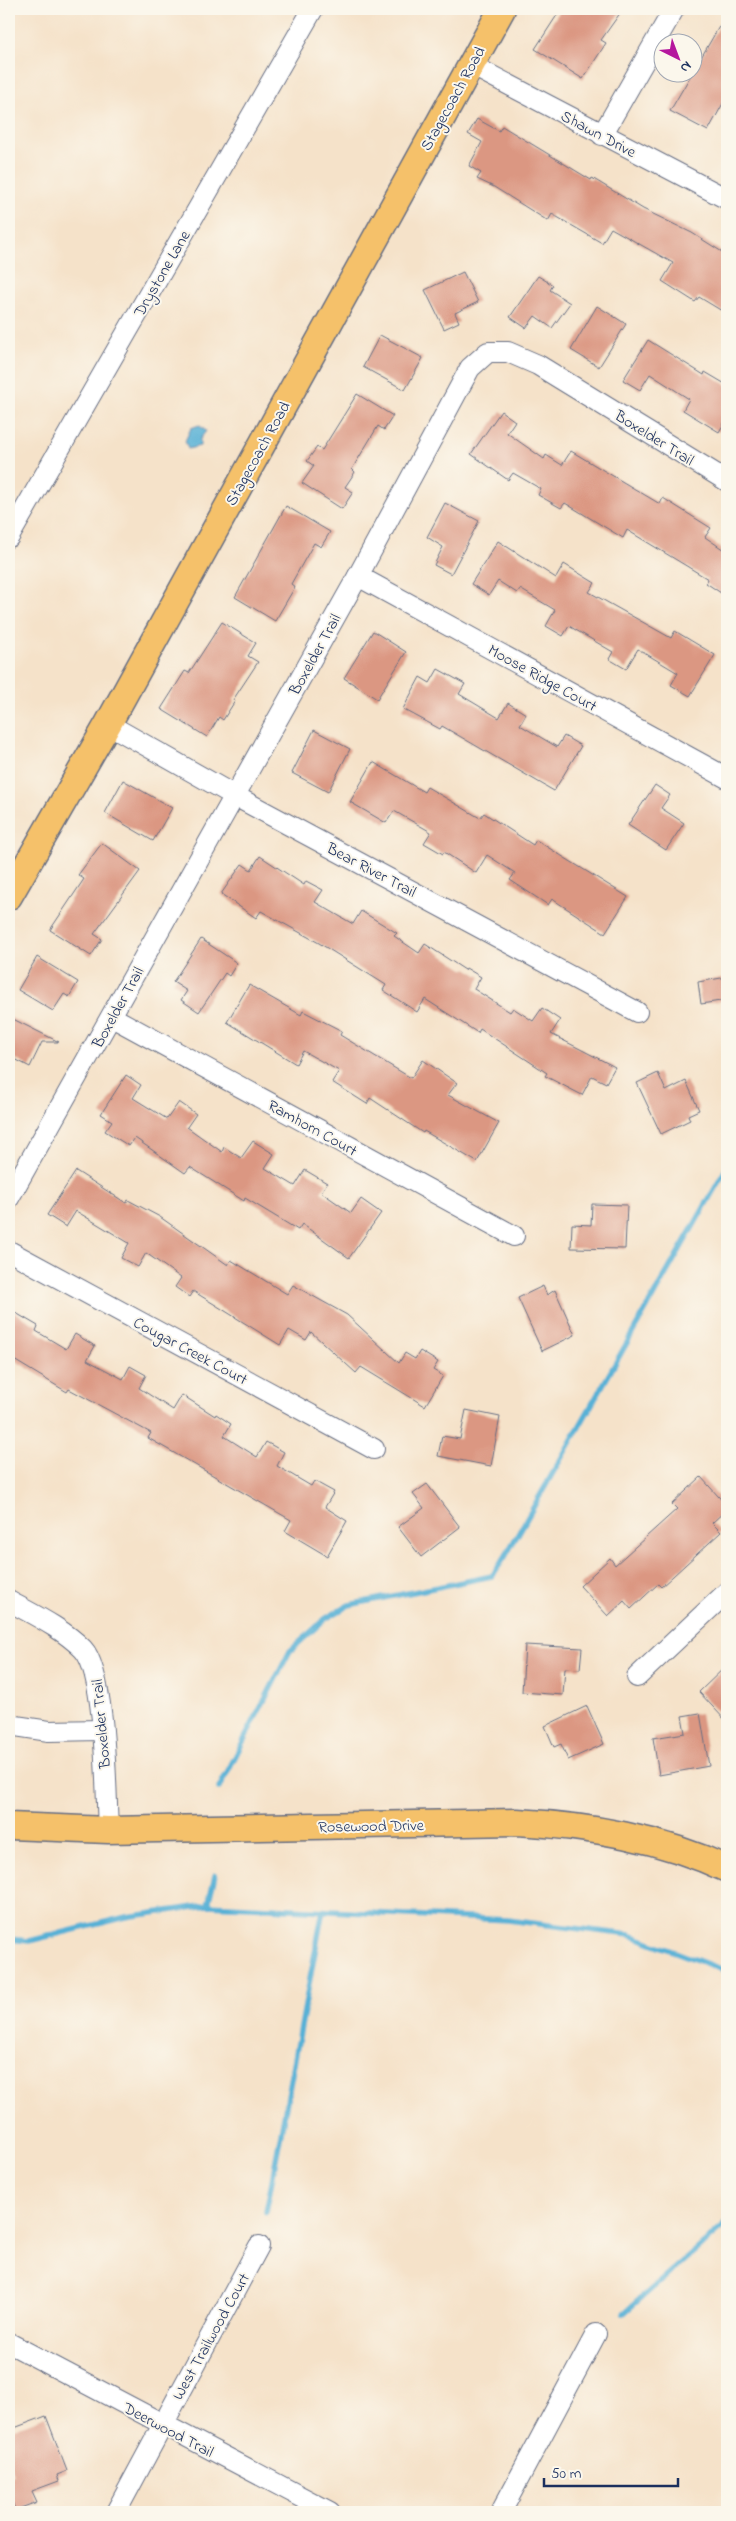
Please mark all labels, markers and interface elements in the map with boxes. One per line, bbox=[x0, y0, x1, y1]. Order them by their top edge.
north arrow bbox=[654, 32, 704, 82]
street label: Stagecoach Road bbox=[415, 42, 492, 156]
text: N bbox=[675, 56, 696, 78]
street label: Shawn Drive bbox=[556, 105, 641, 165]
street label: Drystone Lane bbox=[128, 226, 198, 322]
street label: Stagecoach Road bbox=[220, 397, 297, 511]
street label: Boxelder Trail bbox=[609, 404, 699, 473]
street label: Boxelder Trail bbox=[283, 610, 348, 701]
street label: Moose Ridge Court bbox=[483, 639, 601, 719]
street label: Bear River Trail bbox=[321, 837, 420, 905]
street label: Boxelder Trail bbox=[86, 963, 151, 1054]
street label: Ramhorn Court bbox=[263, 1094, 362, 1164]
street label: Cougar Creek Court bbox=[129, 1311, 252, 1392]
street label: Boxelder Trail bbox=[86, 1678, 118, 1770]
street label: Rosewood Drive bbox=[318, 1814, 425, 1840]
street label: West Trailwood Court bbox=[167, 2269, 257, 2405]
street label: Deerwood Trail bbox=[118, 2396, 218, 2465]
scale bar bbox=[544, 2456, 677, 2488]
text: 50 m bbox=[551, 2463, 582, 2485]

